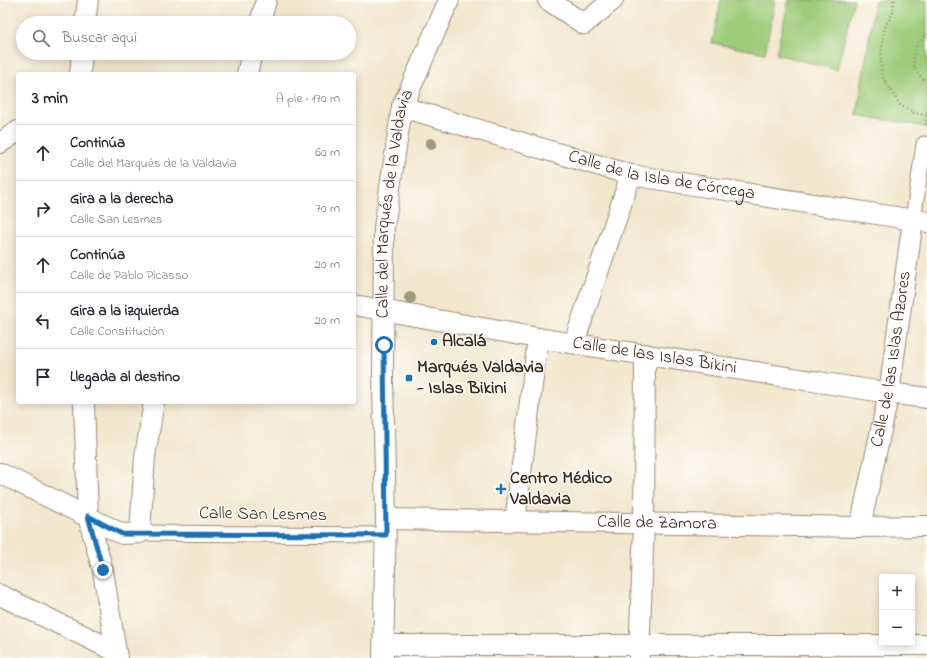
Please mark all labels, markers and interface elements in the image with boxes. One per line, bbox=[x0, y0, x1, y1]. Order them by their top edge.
search box bbox=[16, 16, 356, 60]
icon: search bbox=[30, 27, 52, 49]
text: Buscar aquí bbox=[62, 27, 137, 49]
street label: Calle del Marqués de la Valdavia bbox=[370, 85, 421, 319]
text: 3 min bbox=[32, 86, 68, 111]
text: A pie · 170 m bbox=[276, 89, 340, 108]
text: Continúa bbox=[70, 132, 125, 154]
icon: ahead bbox=[32, 142, 54, 164]
text: 60 m bbox=[315, 143, 340, 162]
street label: Calle de la Isla de Córcega bbox=[565, 144, 757, 207]
text: Calle del Marqués de la Valdavia bbox=[70, 154, 236, 173]
text: Gira a la derecha bbox=[70, 188, 173, 210]
icon: right bbox=[32, 198, 54, 220]
text: 70 m bbox=[316, 199, 340, 218]
text: Calle San Lesmes bbox=[70, 210, 162, 229]
text: Continúa bbox=[70, 244, 125, 266]
icon: ahead bbox=[32, 254, 54, 276]
text: 20 m bbox=[315, 255, 340, 274]
text: Calle de Pablo Picasso bbox=[70, 266, 188, 285]
street label: Calle de las Islas Azores bbox=[865, 269, 919, 450]
text: Gira a la izquierda bbox=[70, 300, 179, 322]
icon: left bbox=[32, 310, 54, 332]
text: 20 m bbox=[315, 311, 340, 330]
text: Calle Constitución bbox=[70, 322, 164, 341]
place label: Alcalá bbox=[442, 329, 487, 355]
street label: Calle de las Islas Bikini bbox=[571, 331, 739, 382]
route start bbox=[375, 336, 393, 354]
marker: Alcalá bbox=[429, 337, 439, 347]
place label: Marqués Valdavia - Islas Bikini bbox=[416, 355, 544, 402]
icon: arrive bbox=[32, 366, 54, 388]
text: Llegada al destino bbox=[70, 366, 180, 388]
marker: Marqués Valdavia - Islas Bikini bbox=[404, 373, 414, 383]
place label: Centro Médico Valdavia bbox=[509, 466, 612, 513]
marker: Centro Médico Valdavia bbox=[495, 483, 507, 495]
street label: Calle San Lesmes bbox=[199, 501, 327, 529]
street label: Calle de Zamora bbox=[597, 510, 717, 538]
route end bbox=[94, 561, 112, 579]
map controls bbox=[879, 574, 915, 646]
button: + bbox=[879, 574, 915, 610]
button: − bbox=[879, 610, 915, 646]

